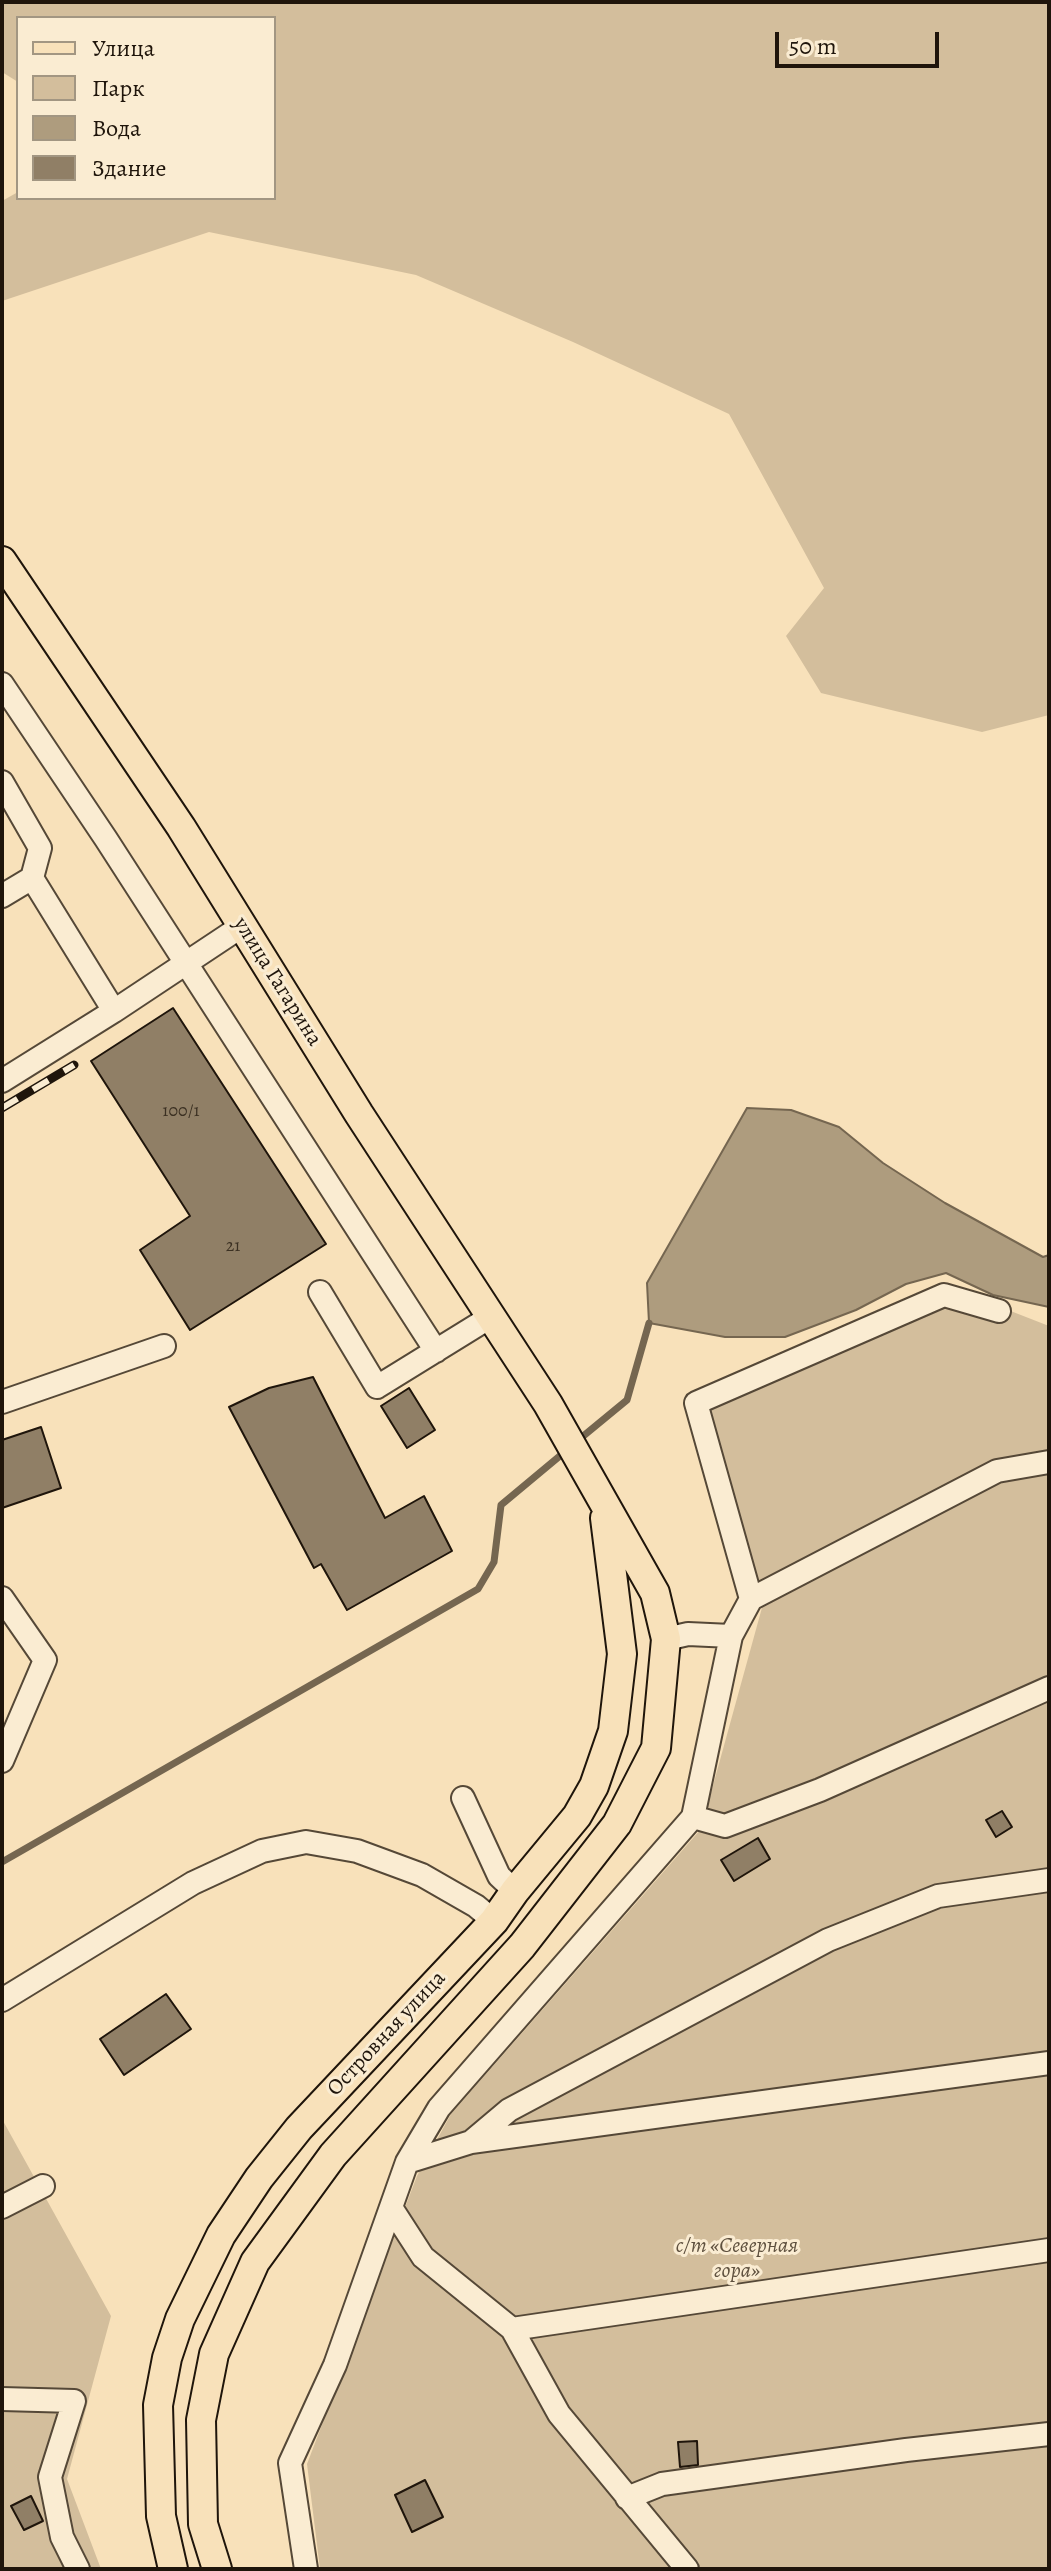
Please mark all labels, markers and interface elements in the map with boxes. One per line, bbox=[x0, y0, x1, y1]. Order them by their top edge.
legend bbox=[16, 16, 276, 200]
scale bar bbox=[779, 16, 943, 66]
text: 50 m bbox=[789, 30, 837, 62]
text: Улица bbox=[92, 32, 155, 64]
text: Парк bbox=[92, 72, 145, 104]
text: Вода bbox=[92, 112, 141, 144]
text: Здание bbox=[92, 152, 167, 184]
street label: улица Гагарина bbox=[227, 913, 327, 1051]
house number: 100/1 bbox=[162, 1101, 200, 1123]
house number: 21 bbox=[226, 1236, 240, 1258]
street label: Островная улица bbox=[322, 1966, 452, 2102]
park label: с/т «Северная гора» bbox=[676, 2234, 798, 2286]

